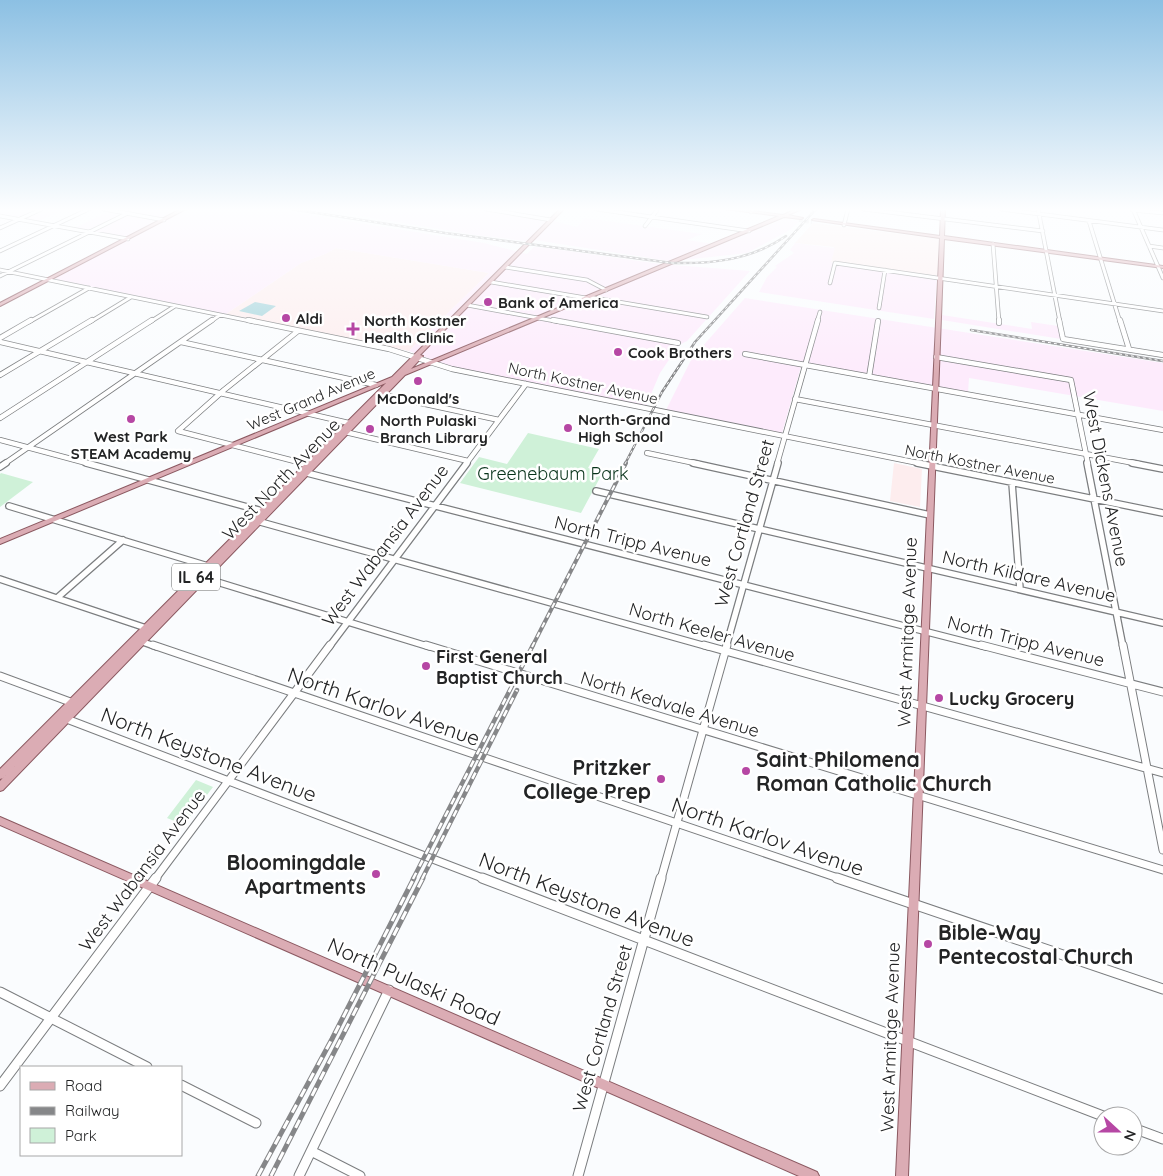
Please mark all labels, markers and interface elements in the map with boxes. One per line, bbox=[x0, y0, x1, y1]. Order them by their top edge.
place label: Bank of America bbox=[498, 293, 619, 312]
marker: Bank of America bbox=[482, 296, 494, 308]
place label: Aldi bbox=[296, 309, 322, 328]
place label: North Kostner Health Clinic bbox=[364, 311, 467, 347]
marker: Aldi bbox=[280, 312, 292, 324]
marker: North Kostner Health Clinic bbox=[346, 322, 360, 336]
place label: Cook Brothers bbox=[628, 343, 732, 362]
marker: Cook Brothers bbox=[612, 346, 624, 358]
street label: North Kostner Avenue bbox=[506, 358, 660, 408]
street label: West Grand Avenue bbox=[244, 363, 378, 435]
marker: McDonald's bbox=[412, 375, 424, 387]
place label: McDonald's bbox=[377, 389, 459, 408]
street label: West Dickens Avenue bbox=[1078, 390, 1134, 568]
place label: North-Grand High School bbox=[578, 410, 670, 446]
place label: North Pulaski Branch Library bbox=[380, 411, 488, 447]
marker: West Park STEAM Academy bbox=[125, 413, 137, 425]
street label: West North Avenue bbox=[217, 413, 345, 545]
marker: North-Grand High School bbox=[562, 422, 574, 434]
marker: North Pulaski Branch Library bbox=[364, 423, 376, 435]
place label: West Park STEAM Academy bbox=[71, 427, 191, 463]
street label: West Cortland Street bbox=[709, 437, 779, 609]
street label: North Kostner Avenue bbox=[903, 440, 1057, 488]
street label: West Wabansia Avenue bbox=[317, 460, 453, 630]
park label: Greenebaum Park bbox=[477, 462, 629, 485]
street label: North Tripp Avenue bbox=[552, 510, 714, 572]
street label: West Armitage Avenue bbox=[892, 537, 922, 727]
street label: North Kildare Avenue bbox=[940, 545, 1118, 607]
road number: IL 64 bbox=[172, 564, 220, 590]
street label: North Keeler Avenue bbox=[626, 597, 798, 667]
street label: North Tripp Avenue bbox=[945, 610, 1107, 672]
place label: First General Baptist Church bbox=[436, 645, 563, 689]
marker: First General Baptist Church bbox=[420, 660, 432, 672]
street label: North Karlov Avenue bbox=[284, 661, 484, 751]
street label: North Kedvale Avenue bbox=[578, 666, 762, 742]
place label: Lucky Grocery bbox=[949, 687, 1074, 710]
marker: Lucky Grocery bbox=[933, 692, 945, 704]
street label: North Keystone Avenue bbox=[97, 701, 321, 807]
place label: Saint Philomena Roman Catholic Church bbox=[756, 746, 992, 796]
place label: Pritzker College Prep bbox=[523, 754, 651, 804]
marker: Saint Philomena Roman Catholic Church bbox=[740, 765, 752, 777]
marker: Pritzker College Prep bbox=[655, 773, 667, 785]
street label: West Wabansia Avenue bbox=[74, 785, 210, 955]
street label: North Karlov Avenue bbox=[668, 791, 868, 881]
street label: North Keystone Avenue bbox=[475, 846, 699, 952]
place label: Bloomingdale Apartments bbox=[227, 849, 366, 899]
marker: Bloomingdale Apartments bbox=[370, 868, 382, 880]
place label: Bible-Way Pentecostal Church bbox=[938, 919, 1133, 969]
street label: North Pulaski Road bbox=[324, 931, 504, 1031]
marker: Bible-Way Pentecostal Church bbox=[922, 938, 934, 950]
street label: West Cortland Street bbox=[567, 942, 637, 1114]
street label: West Armitage Avenue bbox=[875, 942, 905, 1132]
legend bbox=[20, 1066, 182, 1156]
text: Road bbox=[65, 1076, 102, 1095]
text: Railway bbox=[65, 1101, 120, 1120]
north arrow bbox=[1093, 1106, 1143, 1156]
text: Park bbox=[65, 1126, 97, 1145]
text: N bbox=[1120, 1128, 1140, 1144]

